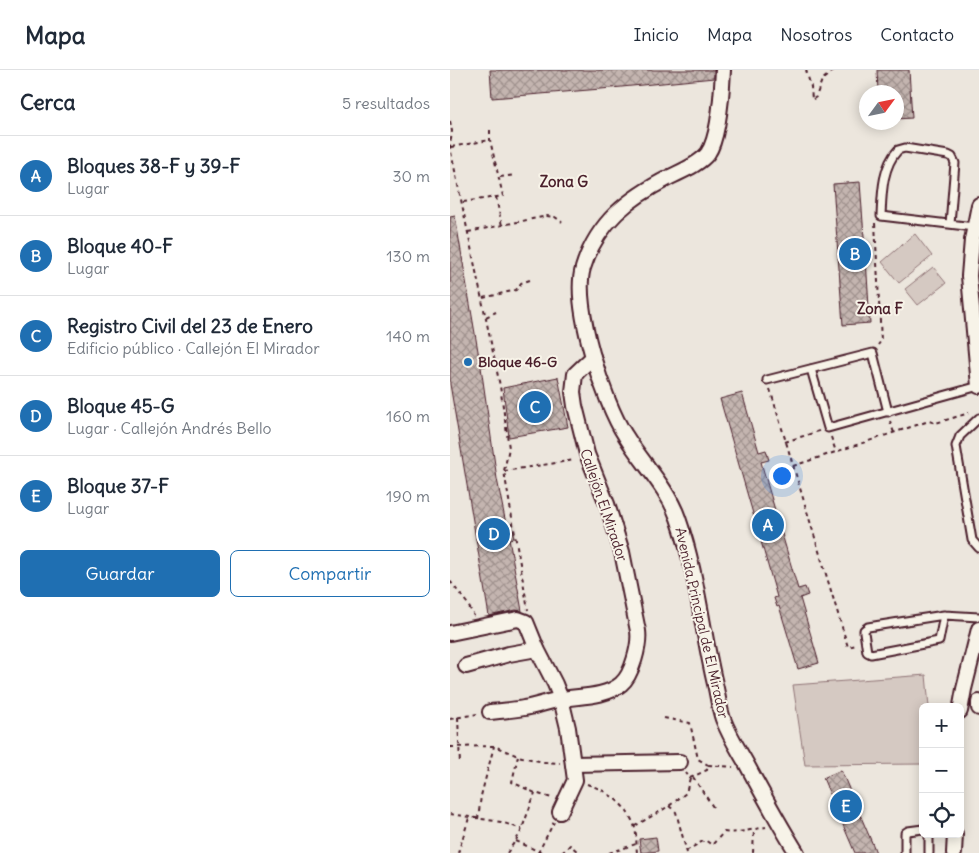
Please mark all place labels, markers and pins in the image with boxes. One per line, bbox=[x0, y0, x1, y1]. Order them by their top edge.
pin: B bbox=[839, 235, 871, 273]
place label: Bloque 46-G bbox=[478, 353, 557, 371]
marker: Bloque 46-G bbox=[462, 356, 474, 368]
pin: C bbox=[519, 388, 551, 426]
pin: A bbox=[752, 506, 784, 544]
pin: D bbox=[478, 515, 510, 553]
pin: E bbox=[830, 787, 862, 825]

